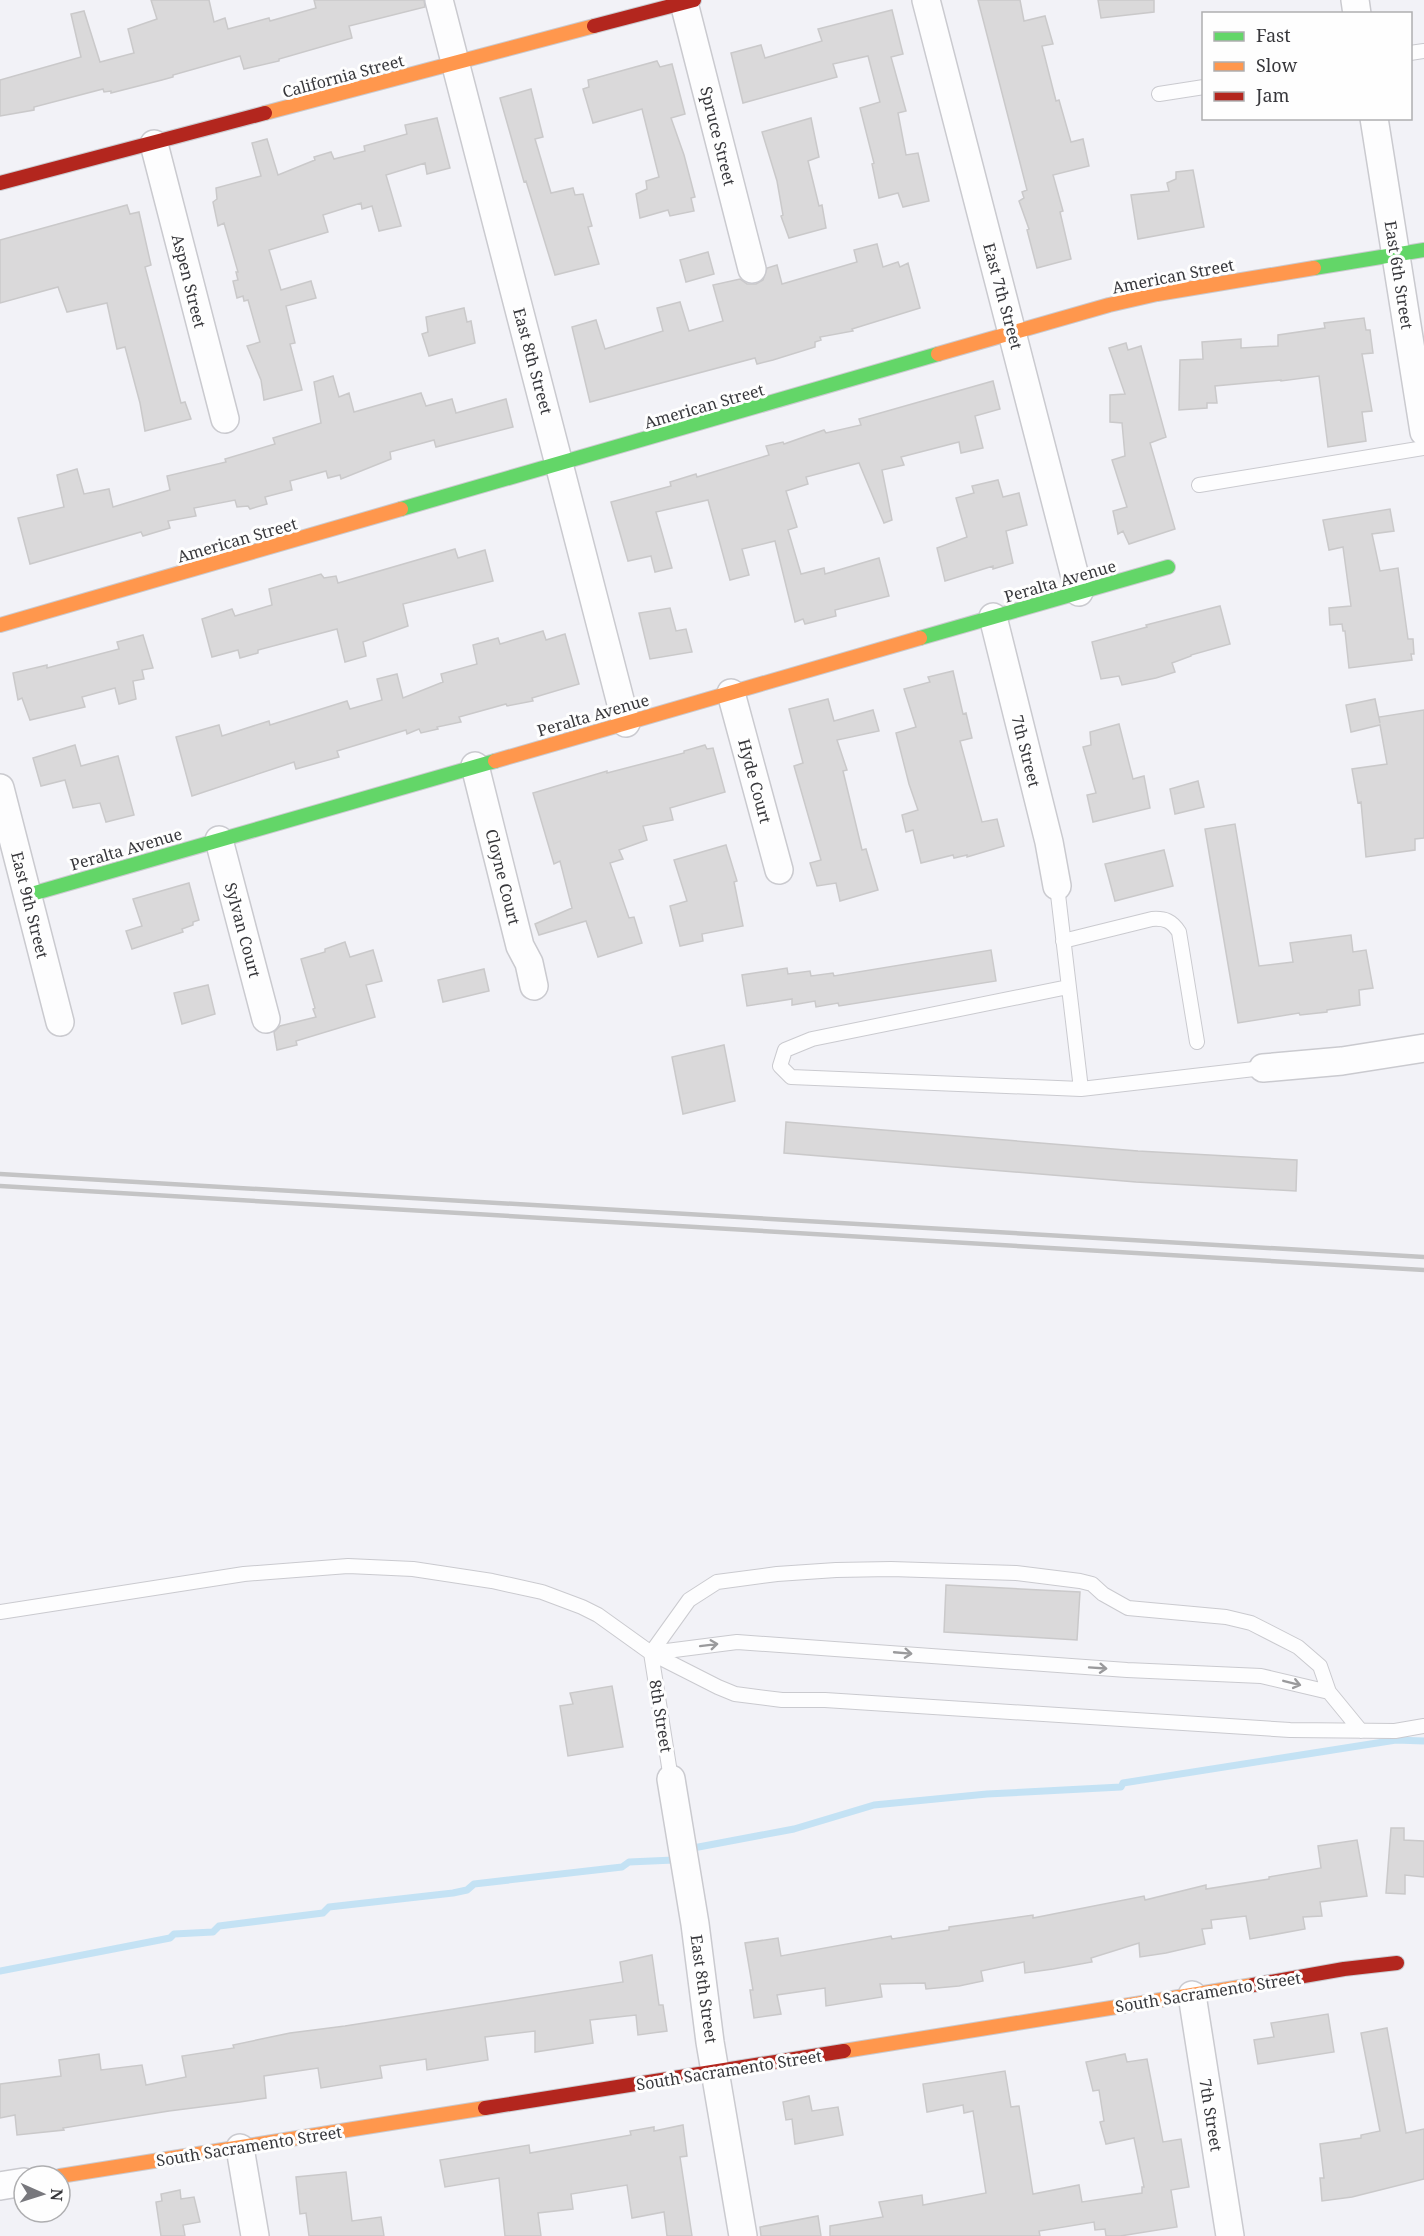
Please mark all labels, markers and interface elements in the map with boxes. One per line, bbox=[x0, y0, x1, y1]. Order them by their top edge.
legend bbox=[1202, 12, 1412, 120]
text: Fast bbox=[1256, 23, 1291, 47]
street label: California Street bbox=[280, 49, 406, 103]
text: Slow bbox=[1256, 53, 1298, 77]
text: Jam bbox=[1255, 83, 1290, 107]
street label: Spruce Street bbox=[695, 84, 741, 188]
street label: East 6th Street bbox=[1380, 219, 1418, 331]
street label: Aspen Street bbox=[167, 232, 211, 331]
street label: East 7th Street bbox=[978, 240, 1028, 352]
street label: American Street bbox=[1110, 253, 1236, 299]
street label: East 8th Street bbox=[508, 305, 558, 417]
street label: American Street bbox=[642, 378, 767, 434]
street label: American Street bbox=[175, 512, 300, 568]
street label: Peralta Avenue bbox=[1002, 555, 1118, 607]
street label: Peralta Avenue bbox=[535, 689, 651, 741]
street label: 7th Street bbox=[1006, 713, 1046, 790]
street label: Hyde Court bbox=[733, 736, 777, 826]
street label: Peralta Avenue bbox=[68, 823, 184, 875]
street label: Cloyne Court bbox=[480, 827, 526, 928]
street label: East 9th Street bbox=[6, 849, 54, 961]
street label: Sylvan Court bbox=[220, 880, 266, 980]
one-way arrow bbox=[699, 1640, 718, 1651]
one-way arrow bbox=[893, 1648, 913, 1659]
one-way arrow bbox=[1087, 1662, 1107, 1673]
one-way arrow bbox=[1282, 1677, 1301, 1689]
street label: 8th Street bbox=[644, 1678, 678, 1754]
street label: East 8th Street bbox=[685, 1933, 723, 2045]
street label: South Sacramento Street bbox=[1114, 1966, 1303, 2018]
street label: South Sacramento Street bbox=[635, 2044, 824, 2096]
street label: 7th Street bbox=[1194, 2077, 1228, 2153]
street label: South Sacramento Street bbox=[155, 2120, 344, 2172]
north arrow bbox=[12, 2164, 72, 2224]
text: N bbox=[46, 2188, 68, 2202]

